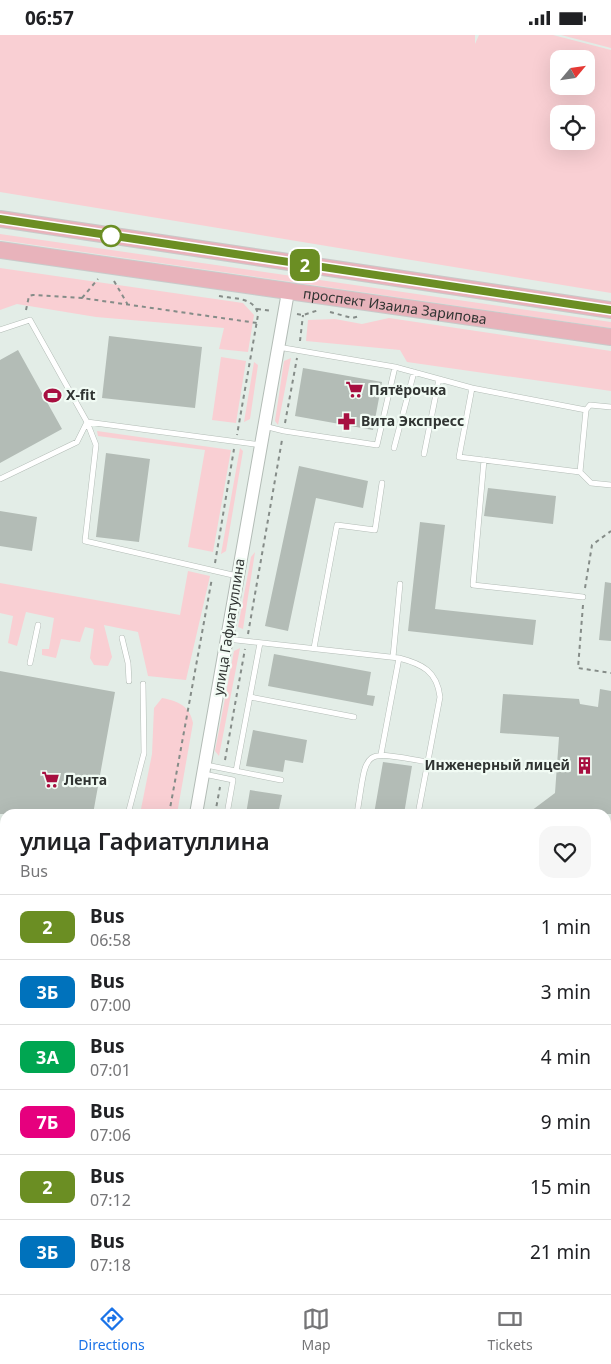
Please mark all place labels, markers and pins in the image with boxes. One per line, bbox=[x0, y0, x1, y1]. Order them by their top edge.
unlabelled marker bbox=[100, 225, 122, 247]
supermarket icon: Пятёрочка bbox=[345, 380, 365, 400]
place label: Пятёрочка bbox=[369, 380, 446, 399]
sports icon: X-fit bbox=[42, 385, 62, 405]
place label: X-fit bbox=[66, 385, 96, 404]
pharmacy icon: Вита Экспресс bbox=[337, 411, 357, 431]
place label: Вита Экспресс bbox=[361, 411, 464, 430]
place label: Инженерный лицей bbox=[424, 755, 570, 774]
building icon: Инженерный лицей bbox=[574, 755, 594, 775]
supermarket icon: Лента bbox=[40, 770, 60, 790]
place label: Лента bbox=[64, 770, 107, 789]

